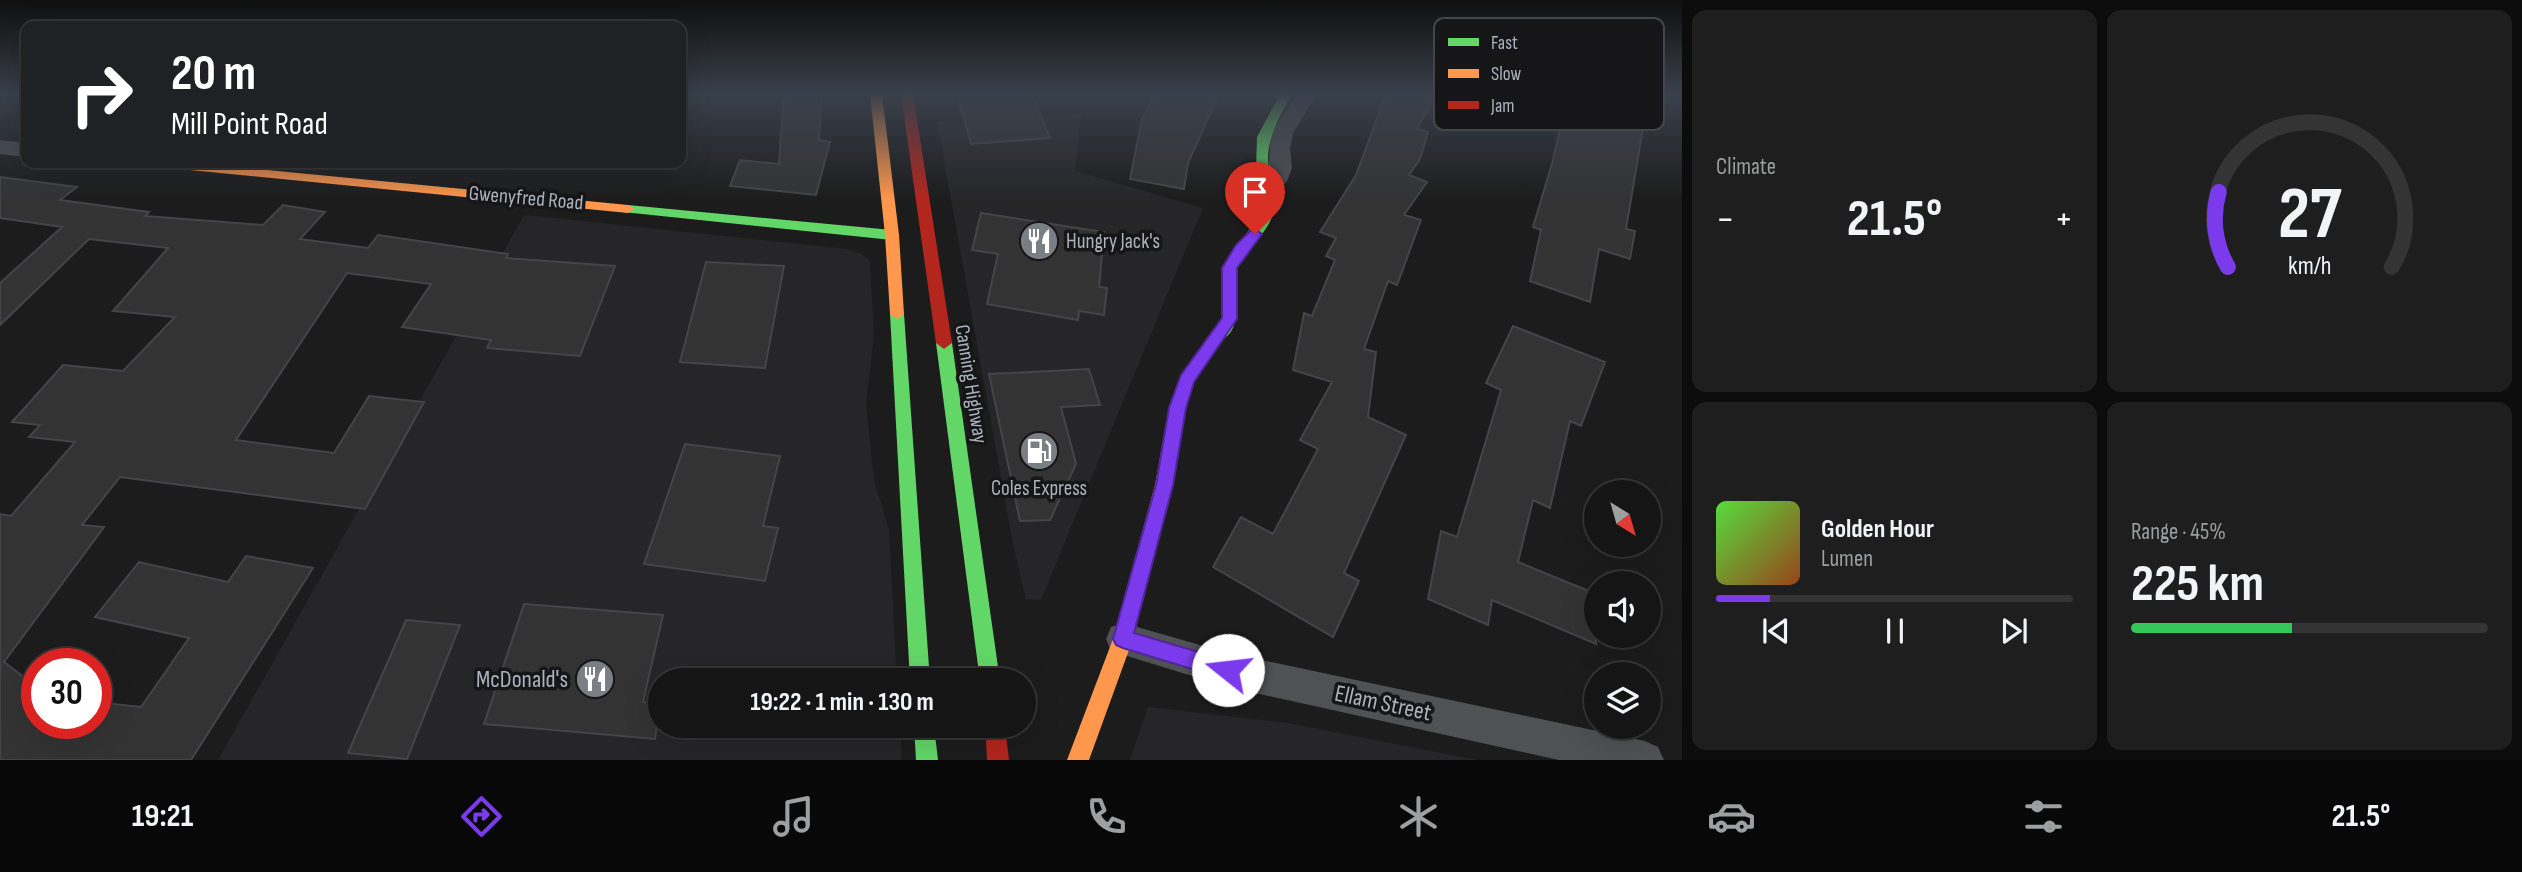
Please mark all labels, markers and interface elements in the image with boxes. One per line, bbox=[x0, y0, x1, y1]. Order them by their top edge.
legend bbox=[1434, 18, 1664, 130]
text: Fast bbox=[1491, 32, 1518, 55]
text: 20 m bbox=[171, 45, 256, 104]
icon: right bbox=[56, 49, 147, 140]
text: Slow bbox=[1491, 63, 1521, 86]
text: Jam bbox=[1490, 95, 1514, 118]
text: Mill Point Road bbox=[171, 105, 328, 144]
text: Climate bbox=[1716, 153, 1776, 181]
pin bbox=[1225, 162, 1285, 234]
text: 27 bbox=[2278, 171, 2342, 259]
icon: arrive bbox=[1236, 173, 1274, 211]
street label: Gwenyfred Road bbox=[468, 181, 584, 215]
text: 21.5° bbox=[1847, 188, 1942, 251]
text: − bbox=[1716, 197, 1735, 242]
text: + bbox=[2054, 197, 2073, 242]
restaurant icon: Hungry Jack's bbox=[1018, 220, 1060, 262]
place label: Hungry Jack's bbox=[1066, 229, 1160, 254]
text: km/h bbox=[2288, 251, 2331, 282]
street label: Canning Highway bbox=[949, 323, 993, 445]
fuel station icon: Coles Express bbox=[1018, 430, 1060, 472]
place label: Coles Express bbox=[991, 476, 1087, 501]
north arrow bbox=[1584, 480, 1661, 556]
map controls bbox=[1584, 480, 1661, 739]
text: Golden Hour bbox=[1821, 514, 1934, 545]
text: Range · 45% bbox=[2131, 518, 2226, 546]
text: Lumen bbox=[1821, 545, 1873, 573]
text: 225 km bbox=[2131, 553, 2264, 616]
button: sound bbox=[1584, 571, 1661, 648]
icon: previous bbox=[1757, 612, 1795, 650]
icon: pause bbox=[1876, 612, 1914, 650]
icon: next bbox=[1995, 612, 2033, 650]
position arrow bbox=[1191, 633, 1265, 707]
speed limit sign: 30 bbox=[21, 648, 112, 739]
restaurant icon: McDonald's bbox=[574, 658, 616, 700]
button: layers bbox=[1584, 662, 1661, 739]
place label: McDonald's bbox=[476, 665, 568, 694]
street label: Ellam Street bbox=[1332, 679, 1434, 727]
text: 19:22 · 1 min · 130 m bbox=[750, 687, 934, 718]
icon: directions bbox=[457, 792, 506, 841]
icon: music bbox=[769, 792, 818, 841]
icon: phone bbox=[1082, 792, 1131, 841]
icon: climate bbox=[1394, 792, 1443, 841]
icon: car bbox=[1707, 792, 1756, 841]
icon: filters bbox=[2019, 792, 2068, 841]
text: 19:21 bbox=[132, 797, 193, 836]
text: 21.5° bbox=[2331, 797, 2390, 836]

